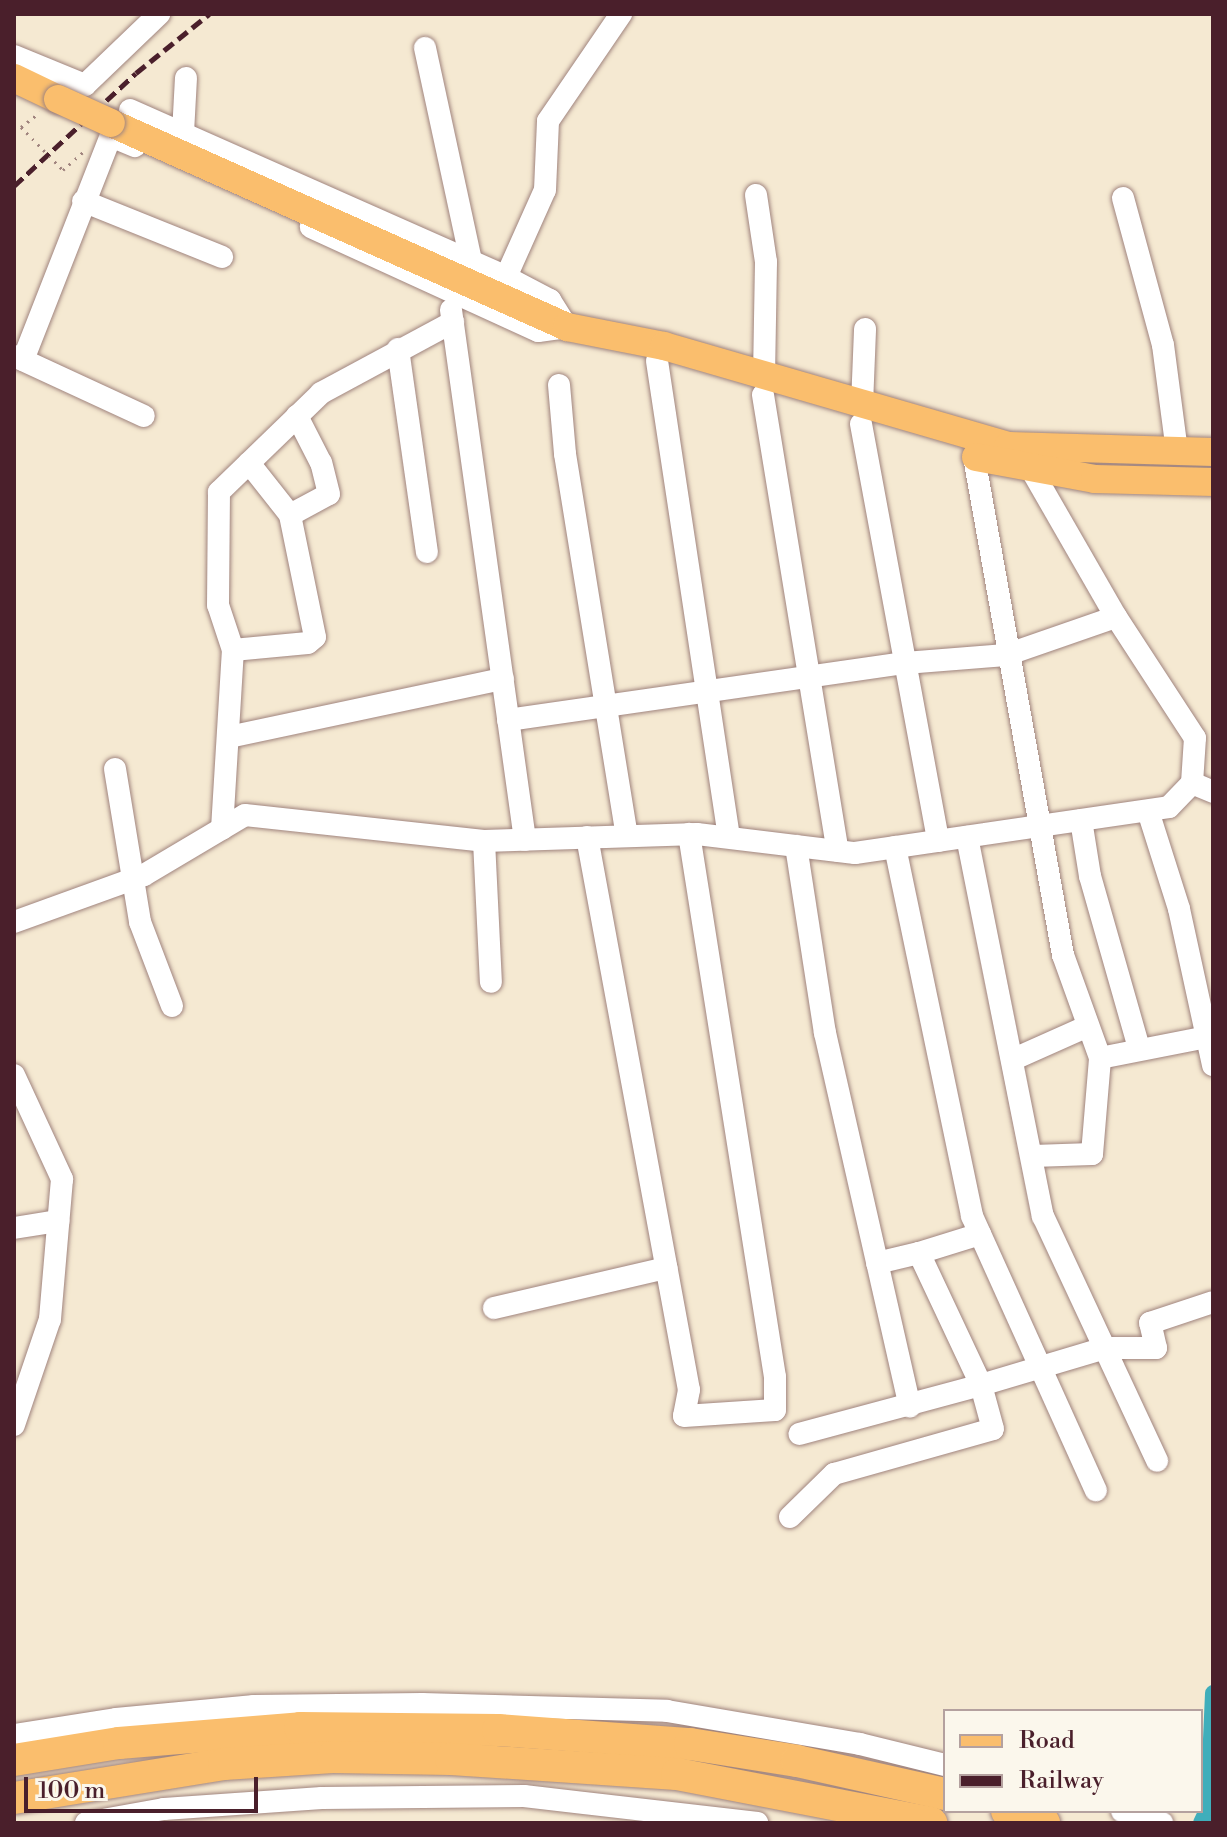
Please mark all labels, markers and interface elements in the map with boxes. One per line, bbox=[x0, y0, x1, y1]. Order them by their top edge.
legend bbox=[943, 1709, 1203, 1813]
text: Road bbox=[1019, 1726, 1075, 1756]
scale bar bbox=[28, 1761, 262, 1811]
text: Railway bbox=[1019, 1766, 1104, 1796]
text: 100 m bbox=[38, 1776, 105, 1806]

